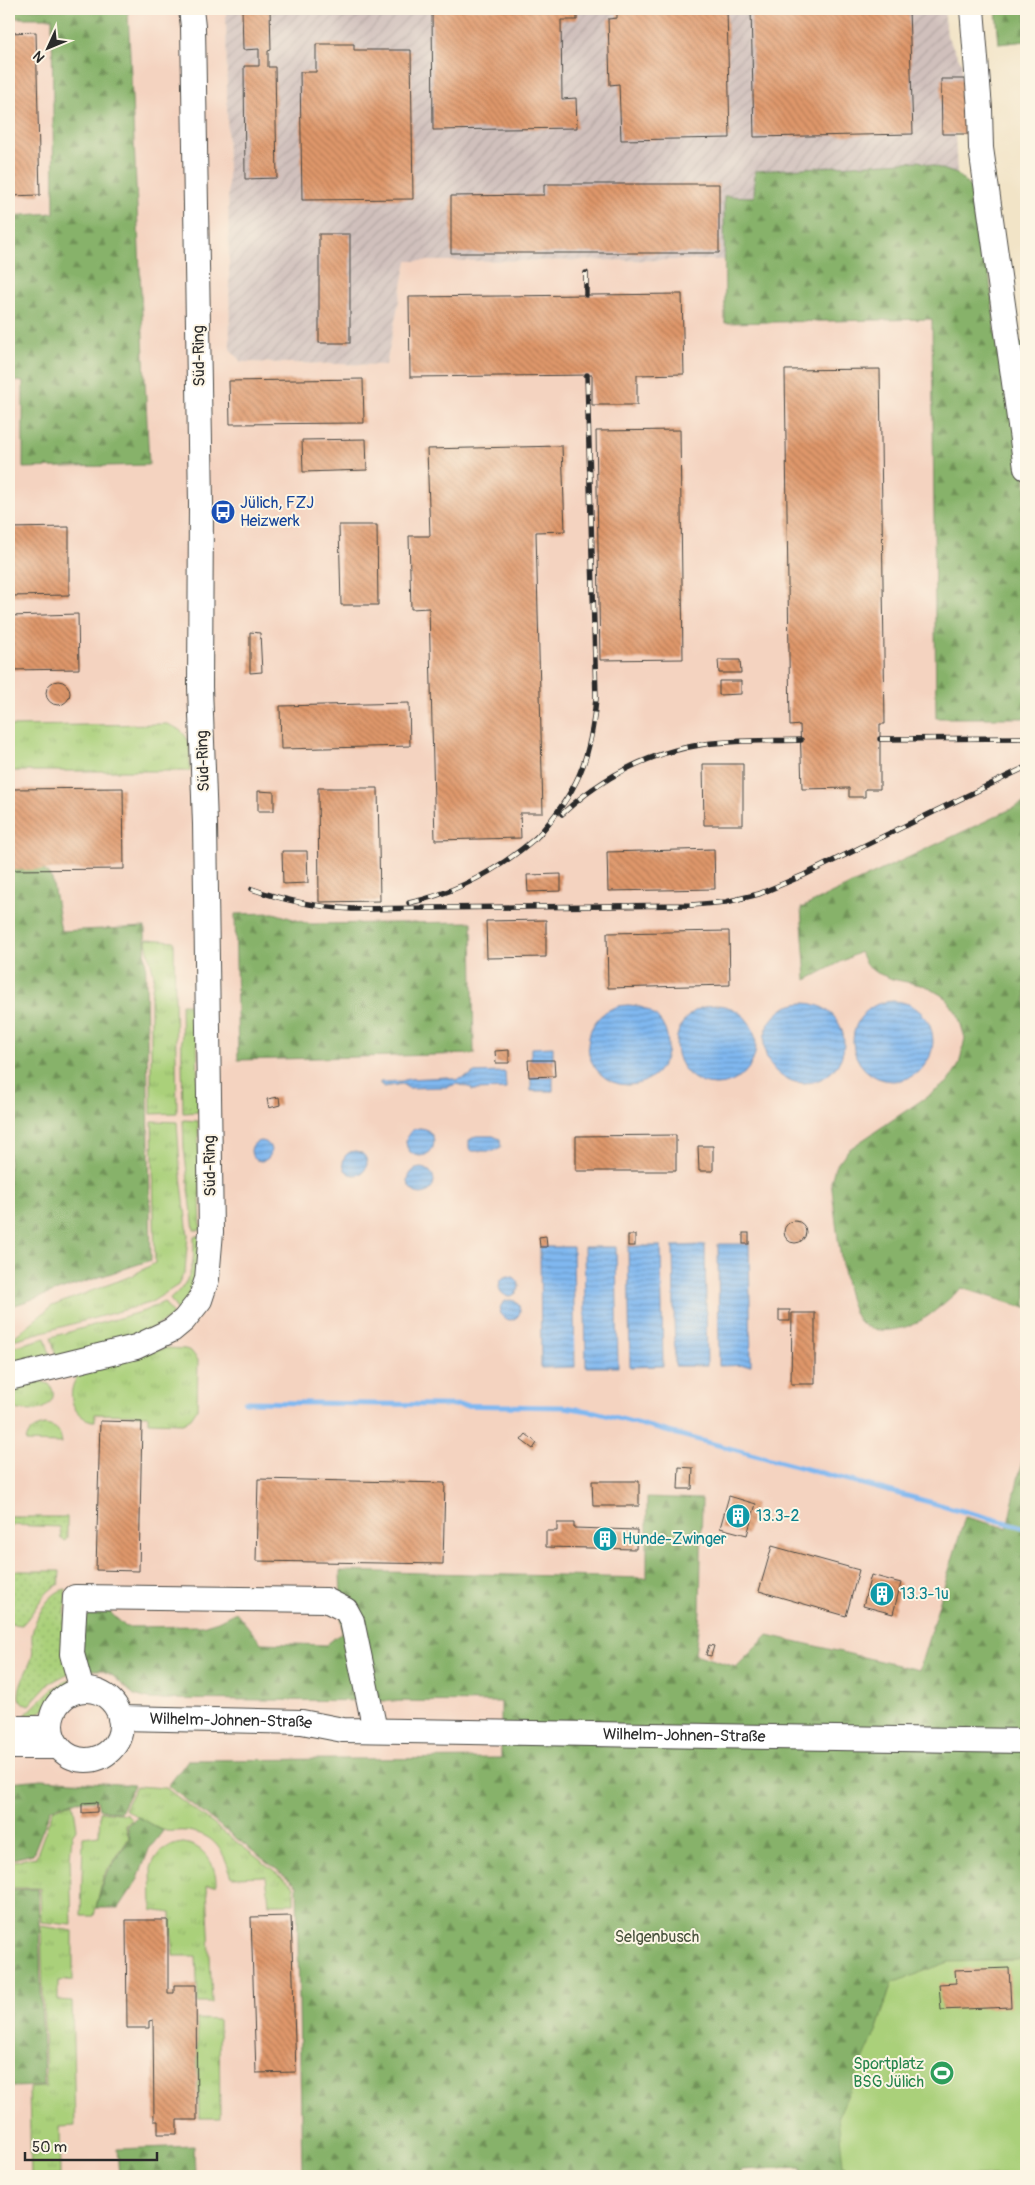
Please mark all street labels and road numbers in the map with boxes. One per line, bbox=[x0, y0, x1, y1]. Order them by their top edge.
street label: Süd-Ring bbox=[188, 325, 210, 387]
street label: Süd-Ring bbox=[192, 730, 214, 792]
street label: Süd-Ring bbox=[199, 1135, 221, 1197]
street label: Wilhelm-Johnen-Straße bbox=[150, 1709, 314, 1734]
street label: Wilhelm-Johnen-Straße bbox=[603, 1724, 766, 1747]

